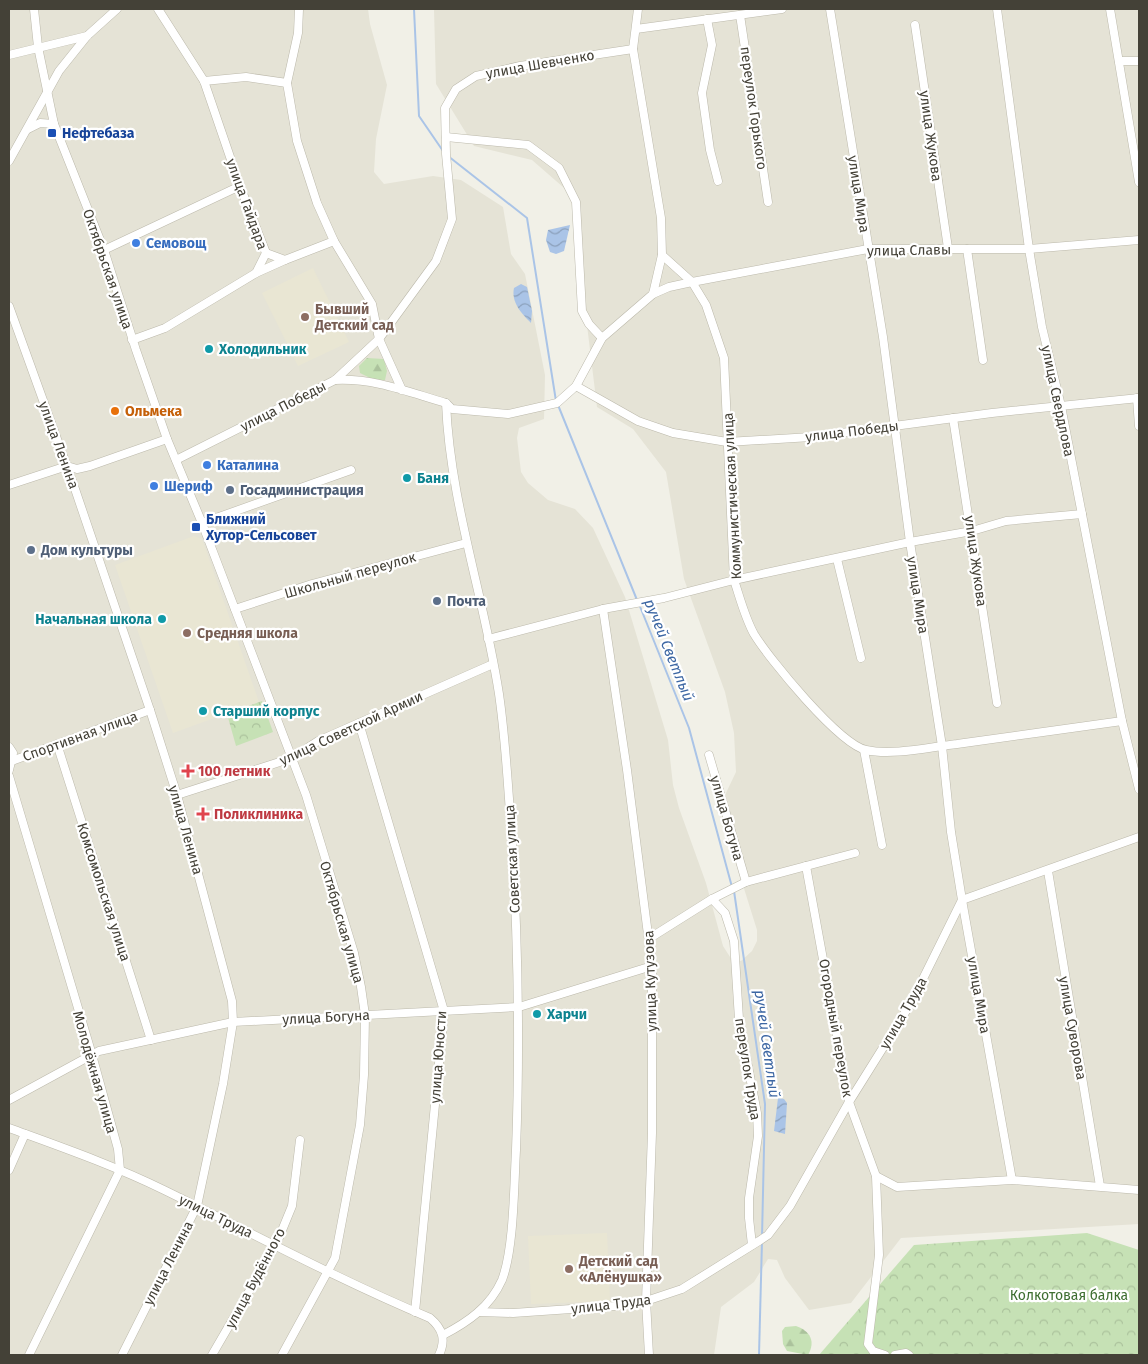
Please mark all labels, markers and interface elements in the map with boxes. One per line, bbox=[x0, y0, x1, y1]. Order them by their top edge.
street label: переулок Горького bbox=[736, 45, 771, 171]
street label: улица Шевченко bbox=[484, 47, 596, 82]
street label: улица Жукова bbox=[916, 89, 945, 183]
place label: Нефтебаза bbox=[62, 125, 135, 142]
marker: Нефтебаза bbox=[46, 127, 58, 139]
street label: улица Мира bbox=[844, 154, 873, 234]
street label: улица Гайдара bbox=[222, 156, 271, 252]
street label: Октябрьская улица bbox=[79, 207, 136, 332]
place label: Семовощ bbox=[146, 235, 207, 252]
marker: Семовощ bbox=[130, 237, 142, 249]
street label: улица Славы bbox=[867, 241, 951, 260]
place label: Бывший Детский сад bbox=[314, 301, 394, 334]
marker: Бывший Детский сад bbox=[299, 311, 311, 323]
place label: Холодильник bbox=[218, 341, 307, 358]
marker: Холодильник bbox=[203, 343, 215, 355]
street label: улица Свердлова bbox=[1037, 344, 1078, 458]
street label: улица Победы bbox=[237, 378, 329, 435]
street label: улица Ленина bbox=[35, 399, 82, 491]
place label: Ольмека bbox=[125, 403, 182, 420]
marker: Ольмека bbox=[109, 405, 121, 417]
street label: Коммунистическая улица bbox=[720, 412, 745, 580]
street label: улица Победы bbox=[804, 417, 900, 446]
place label: Каталина bbox=[217, 457, 279, 474]
marker: Каталина bbox=[201, 459, 213, 471]
place label: Баня bbox=[417, 470, 449, 487]
marker: Баня bbox=[401, 472, 413, 484]
place label: Шериф bbox=[164, 478, 213, 495]
marker: Шериф bbox=[148, 480, 160, 492]
place label: Госадминистрация bbox=[240, 482, 364, 499]
marker: Госадминистрация bbox=[224, 484, 236, 496]
place label: Ближний Хутор-Сельсовет bbox=[205, 511, 317, 544]
street label: улица Жукова bbox=[961, 514, 990, 608]
marker: Ближний Хутор-Сельсовет bbox=[190, 521, 202, 533]
place label: Дом культуры bbox=[40, 542, 133, 559]
marker: Дом культуры bbox=[25, 544, 37, 556]
street label: Школьный переулок bbox=[282, 548, 419, 602]
street label: улица Мира bbox=[903, 555, 932, 635]
place label: Почта bbox=[447, 593, 486, 610]
marker: Почта bbox=[431, 595, 443, 607]
water label: ручей Светлый bbox=[640, 596, 698, 704]
place label: Начальная школа bbox=[35, 611, 152, 628]
marker: Начальная школа bbox=[156, 613, 168, 625]
place label: Средняя школа bbox=[197, 625, 298, 642]
marker: Средняя школа bbox=[181, 627, 193, 639]
street label: улица Советской Армии bbox=[277, 688, 426, 769]
place label: Старший корпус bbox=[213, 703, 320, 720]
marker: Старший корпус bbox=[197, 705, 209, 717]
street label: Спортивная улица bbox=[20, 708, 140, 765]
place label: 100 летник bbox=[198, 763, 271, 780]
marker: 100 летник bbox=[182, 765, 194, 777]
street label: улица Богуна bbox=[706, 774, 747, 863]
street label: улица Ленина bbox=[165, 783, 206, 877]
street label: Советская улица bbox=[501, 804, 524, 914]
place label: Поликлиника bbox=[214, 806, 303, 823]
marker: Поликлиника bbox=[196, 807, 210, 821]
street label: Комсомольская улица bbox=[73, 821, 134, 964]
street label: Октябрьская улица bbox=[316, 859, 367, 985]
street label: улица Кутузова bbox=[640, 930, 661, 1032]
street label: улица Мира bbox=[963, 955, 994, 1035]
street label: Огородный переулок bbox=[815, 957, 856, 1099]
street label: улица Труда bbox=[876, 974, 931, 1052]
street label: улица Суворова bbox=[1055, 975, 1090, 1081]
water label: ручей Светлый bbox=[751, 989, 783, 1099]
place label: Харчи bbox=[546, 1006, 587, 1023]
street label: улица Богуна bbox=[282, 1007, 370, 1028]
marker: Харчи bbox=[531, 1008, 543, 1020]
street label: Молодёжная улица bbox=[69, 1009, 120, 1135]
street label: улица Юности bbox=[427, 1010, 450, 1104]
street label: переулок Труда bbox=[731, 1017, 764, 1121]
street label: улица Труда bbox=[176, 1191, 256, 1242]
street label: улица Ленина bbox=[140, 1218, 197, 1308]
street label: улица Будённого bbox=[222, 1225, 289, 1331]
place label: Детский сад «Алёнушка» bbox=[578, 1253, 662, 1286]
marker: Детский сад «Алёнушка» bbox=[563, 1263, 575, 1275]
park label: Колкотовая балка bbox=[1010, 1287, 1128, 1304]
street label: улица Труда bbox=[570, 1291, 652, 1318]

